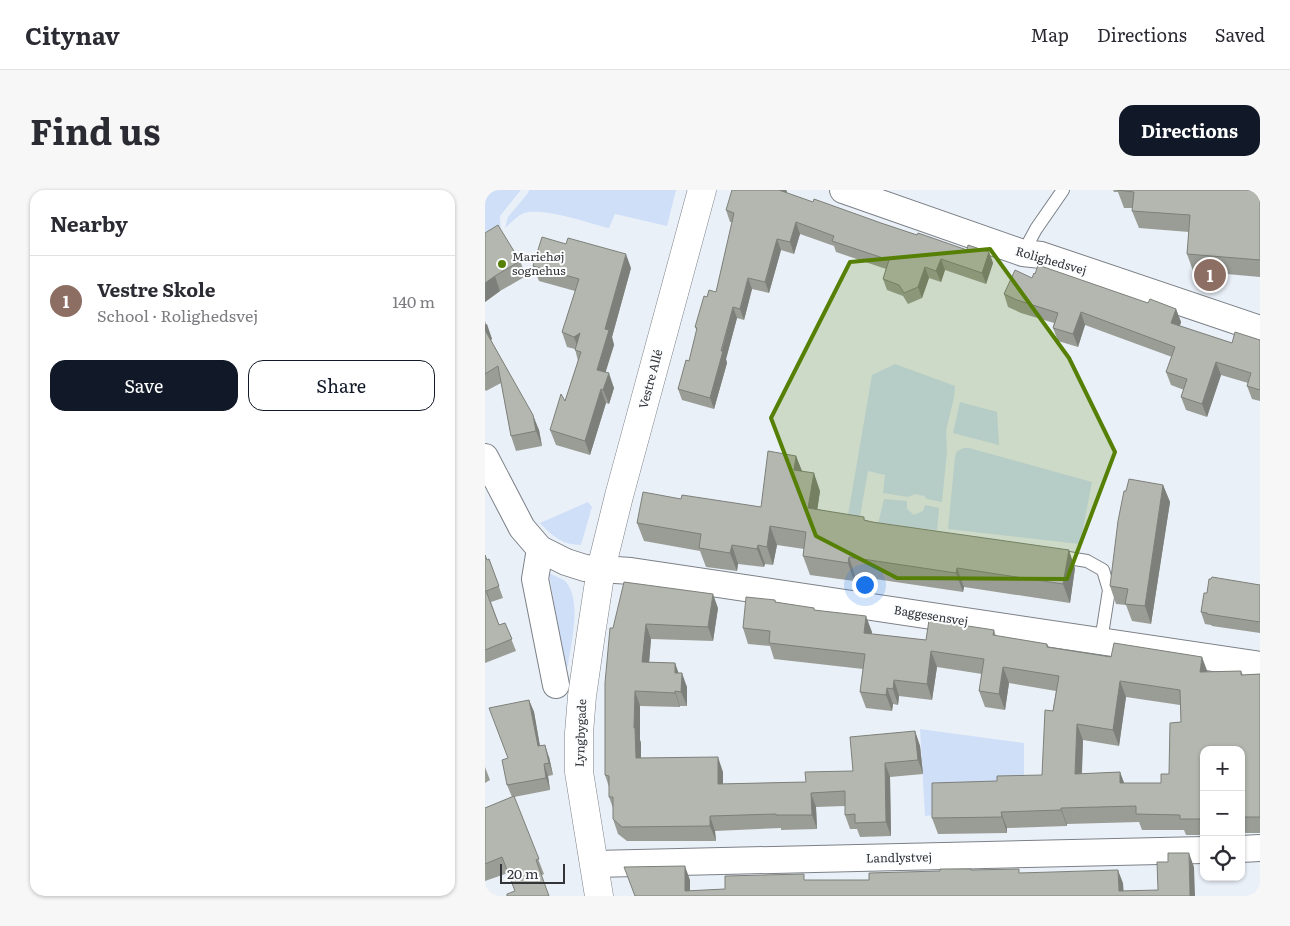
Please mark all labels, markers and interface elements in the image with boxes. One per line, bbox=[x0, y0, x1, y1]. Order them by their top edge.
text: Citynav bbox=[25, 17, 120, 52]
text: Map bbox=[1031, 21, 1069, 48]
text: Directions bbox=[1097, 21, 1187, 48]
text: Saved bbox=[1215, 21, 1265, 48]
text: Find us bbox=[30, 104, 160, 156]
button: Directions bbox=[1119, 105, 1260, 156]
text: Nearby bbox=[50, 207, 128, 238]
street label: Rolighedsvej bbox=[1014, 241, 1089, 279]
place label: Mariehøj sognehus bbox=[512, 247, 566, 279]
pin: 1 bbox=[1194, 256, 1226, 294]
marker: Mariehøj sognehus bbox=[496, 258, 508, 270]
text: Vestre Skole bbox=[97, 275, 216, 303]
text: 1 bbox=[63, 289, 69, 313]
text: 140 m bbox=[392, 289, 435, 313]
text: School · Rolighedsvej bbox=[97, 303, 258, 327]
street label: Vestre Allé bbox=[633, 347, 667, 410]
button: Save bbox=[50, 360, 238, 411]
button: Share bbox=[248, 360, 435, 411]
your location bbox=[852, 572, 878, 598]
street label: Baggesensvej bbox=[893, 600, 970, 630]
street label: Lyngbygade bbox=[570, 698, 590, 767]
map controls bbox=[1200, 746, 1245, 881]
button: + bbox=[1200, 746, 1245, 791]
button: − bbox=[1200, 791, 1245, 836]
button: locate bbox=[1200, 836, 1245, 881]
street label: Landlystvej bbox=[866, 847, 932, 867]
scale bar bbox=[500, 861, 565, 884]
text: 20 m bbox=[507, 863, 539, 883]

